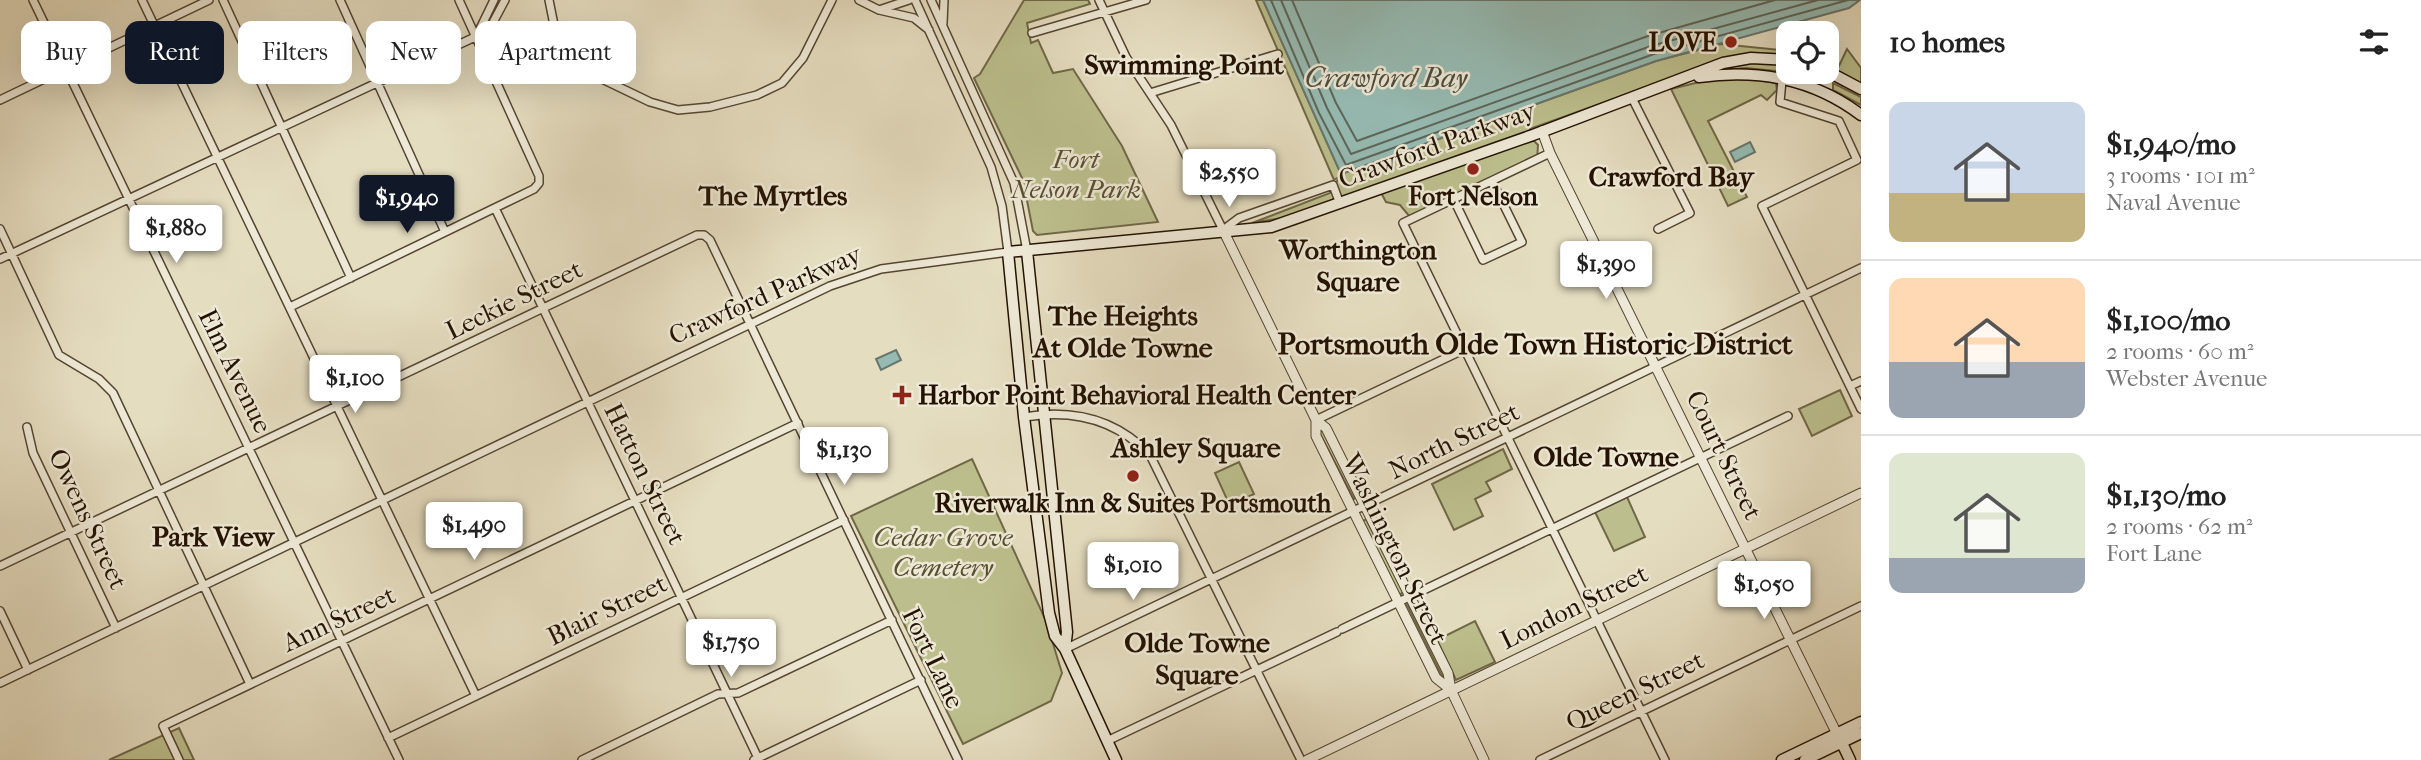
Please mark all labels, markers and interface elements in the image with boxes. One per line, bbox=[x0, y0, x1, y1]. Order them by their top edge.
chip: Buy bbox=[21, 21, 111, 84]
chip: Rent bbox=[125, 21, 224, 84]
chip: Filters bbox=[238, 21, 352, 84]
chip: New bbox=[366, 21, 461, 84]
chip: Apartment bbox=[475, 21, 636, 84]
map controls bbox=[1776, 21, 1839, 84]
button: locate bbox=[1776, 21, 1839, 84]
icon: filters bbox=[2355, 23, 2393, 61]
text: 10 homes bbox=[1889, 25, 2005, 60]
place label: LOVE bbox=[1649, 27, 1717, 58]
marker: LOVE bbox=[1723, 34, 1739, 50]
district label: Swimming Point bbox=[1084, 48, 1285, 81]
water label: Crawford Bay bbox=[1305, 61, 1469, 94]
street label: Crawford Parkway bbox=[1334, 95, 1541, 195]
text: $1,940/mo bbox=[2106, 127, 2236, 162]
icon: home bbox=[1945, 130, 2029, 214]
park label: Fort Nelson Park bbox=[1010, 144, 1141, 205]
pin: $2,550 bbox=[1172, 150, 1286, 209]
text: $2,550 bbox=[1199, 158, 1259, 185]
district label: Crawford Bay bbox=[1588, 160, 1756, 193]
marker: Fort Nelson bbox=[1465, 161, 1481, 177]
text: 3 rooms · 101 m² bbox=[2106, 162, 2255, 189]
pin: $1,940 bbox=[350, 176, 464, 235]
district label: The Myrtles bbox=[698, 179, 847, 212]
place label: Fort Nelson bbox=[1407, 181, 1539, 212]
text: $1,940 bbox=[375, 184, 439, 211]
text: Naval Avenue bbox=[2106, 189, 2241, 216]
pin: $1,880 bbox=[119, 205, 233, 265]
text: $1,880 bbox=[145, 214, 207, 241]
district label: Worthington Square bbox=[1278, 233, 1438, 298]
street label: Crawford Parkway bbox=[664, 238, 867, 351]
pin: $1,390 bbox=[1549, 242, 1663, 301]
text: $1,390 bbox=[1576, 250, 1636, 277]
street label: Leckie Street bbox=[441, 253, 588, 346]
district label: The Heights At Olde Towne bbox=[1031, 299, 1213, 364]
text: $1,100/mo bbox=[2106, 303, 2230, 338]
street label: Elm Avenue bbox=[192, 304, 278, 438]
icon: home bbox=[1945, 306, 2029, 390]
district label: Portsmouth Olde Town Historic District bbox=[1278, 327, 1793, 362]
text: 2 rooms · 60 m² bbox=[2106, 338, 2253, 365]
pin: $1,100 bbox=[298, 356, 412, 415]
text: $1,100 bbox=[325, 364, 385, 391]
text: Webster Avenue bbox=[2106, 365, 2268, 392]
place label: Harbor Point Behavioral Health Center bbox=[918, 380, 1357, 411]
marker: Harbor Point Behavioral Health Center bbox=[892, 385, 912, 405]
street label: Court Street bbox=[1679, 385, 1769, 525]
street label: North Street bbox=[1384, 396, 1525, 486]
street label: Hatton Street bbox=[597, 398, 693, 550]
pin: $1,130 bbox=[787, 428, 901, 487]
district label: Ashley Square bbox=[1109, 431, 1281, 464]
text: $1,130 bbox=[816, 436, 872, 463]
district label: Olde Towne bbox=[1533, 440, 1679, 473]
street label: Owens Street bbox=[42, 444, 134, 595]
street label: Washington Street bbox=[1335, 448, 1455, 650]
marker: Riverwalk Inn & Suites Portsmouth bbox=[1125, 468, 1141, 484]
text: $1,130/mo bbox=[2106, 478, 2226, 513]
icon: home bbox=[1945, 481, 2029, 565]
place label: Riverwalk Inn & Suites Portsmouth bbox=[935, 488, 1332, 519]
pin: $1,490 bbox=[417, 503, 531, 562]
text: $1,490 bbox=[442, 511, 506, 538]
text: 2 rooms · 62 m² bbox=[2106, 513, 2253, 540]
district label: Park View bbox=[152, 520, 275, 553]
park label: Cedar Grove Cemetery bbox=[874, 522, 1014, 583]
text: Fort Lane bbox=[2106, 540, 2202, 567]
pin: $1,010 bbox=[1076, 542, 1190, 602]
text: $1,010 bbox=[1104, 551, 1162, 578]
street label: London Street bbox=[1495, 558, 1653, 656]
pin: $1,050 bbox=[1707, 562, 1821, 621]
street label: Blair Street bbox=[542, 567, 672, 652]
text: $1,050 bbox=[1734, 570, 1794, 597]
street label: Ann Street bbox=[277, 579, 401, 659]
street label: Fort Lane bbox=[895, 602, 971, 714]
pin: $1,750 bbox=[674, 620, 788, 679]
district label: Olde Towne Square bbox=[1124, 626, 1270, 691]
text: $1,750 bbox=[702, 628, 760, 655]
street label: Queen Street bbox=[1561, 644, 1710, 738]

